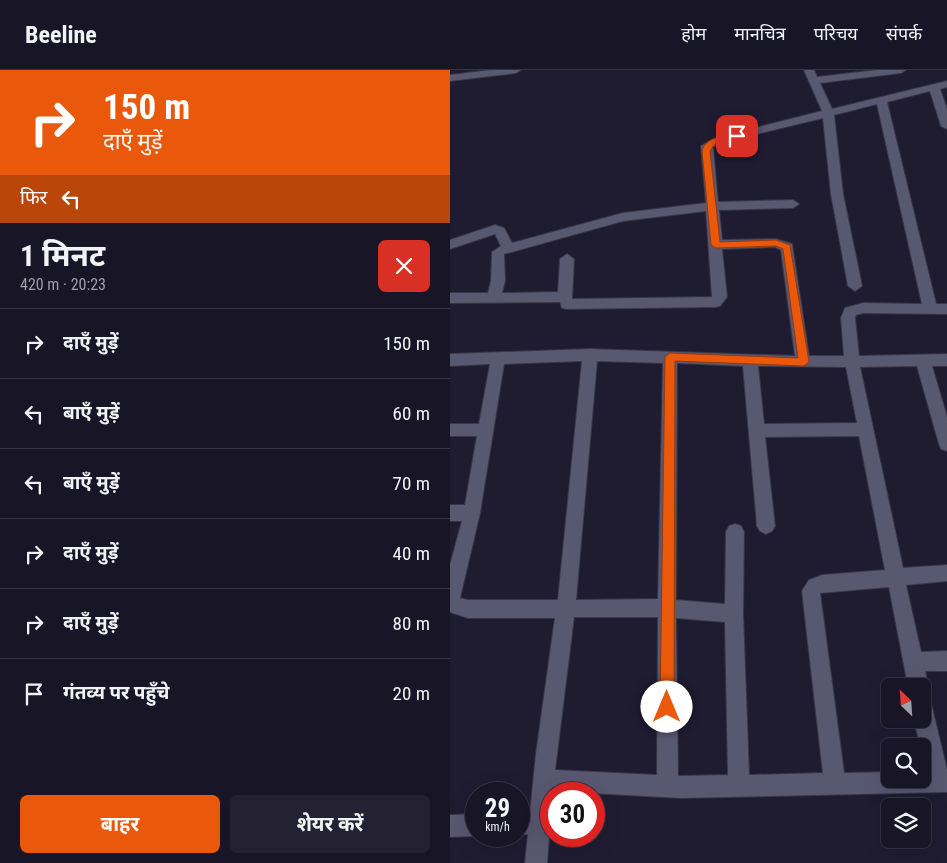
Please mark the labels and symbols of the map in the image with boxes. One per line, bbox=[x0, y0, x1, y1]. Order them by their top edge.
pin bbox=[716, 115, 758, 157]
north arrow bbox=[881, 678, 931, 728]
position arrow bbox=[640, 680, 692, 732]
speed limit sign: 30 bbox=[540, 782, 605, 847]

